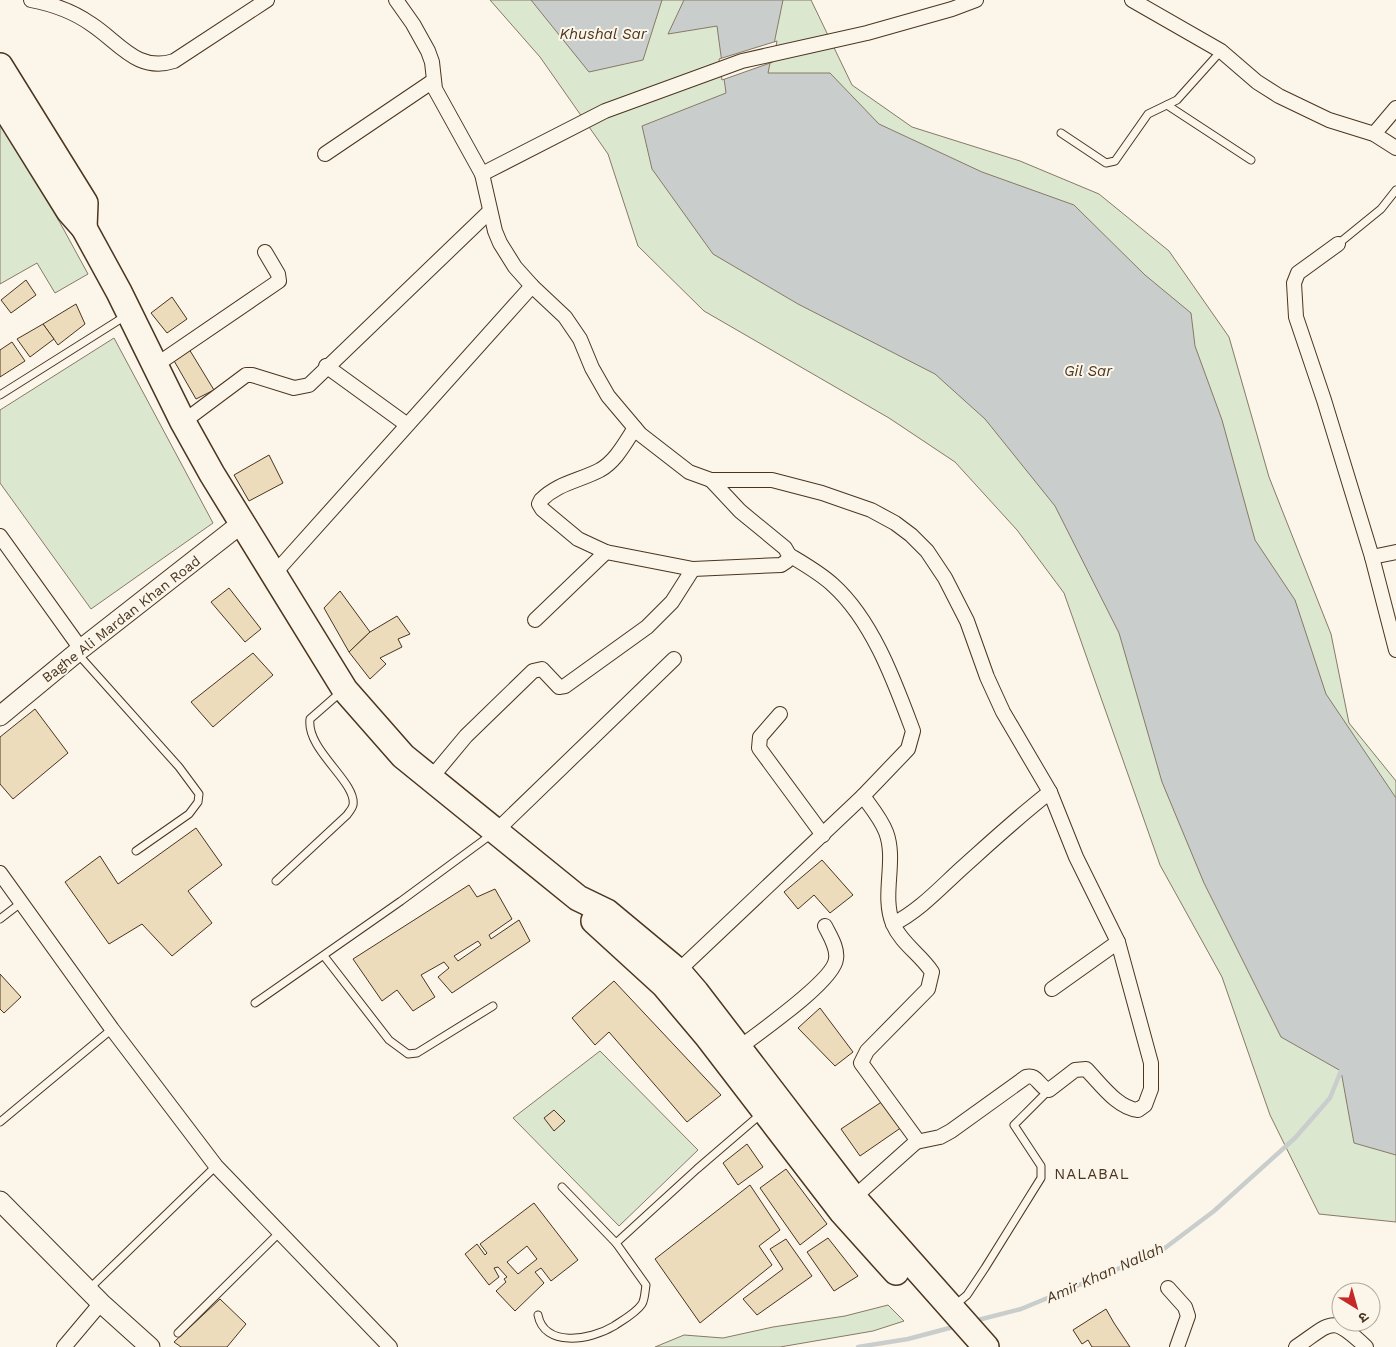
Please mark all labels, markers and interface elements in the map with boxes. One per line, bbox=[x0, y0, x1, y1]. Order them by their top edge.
water label: Khushal Sar bbox=[559, 25, 648, 43]
water label: Gil Sar bbox=[1064, 362, 1113, 380]
street label: Baghe Ali Mardan Khan Road bbox=[39, 552, 203, 686]
district label: NALABAL bbox=[1054, 1165, 1130, 1183]
water label: Amir Khan Nallah bbox=[1042, 1239, 1167, 1307]
north arrow bbox=[1331, 1282, 1381, 1332]
text: उ bbox=[1355, 1309, 1372, 1327]

